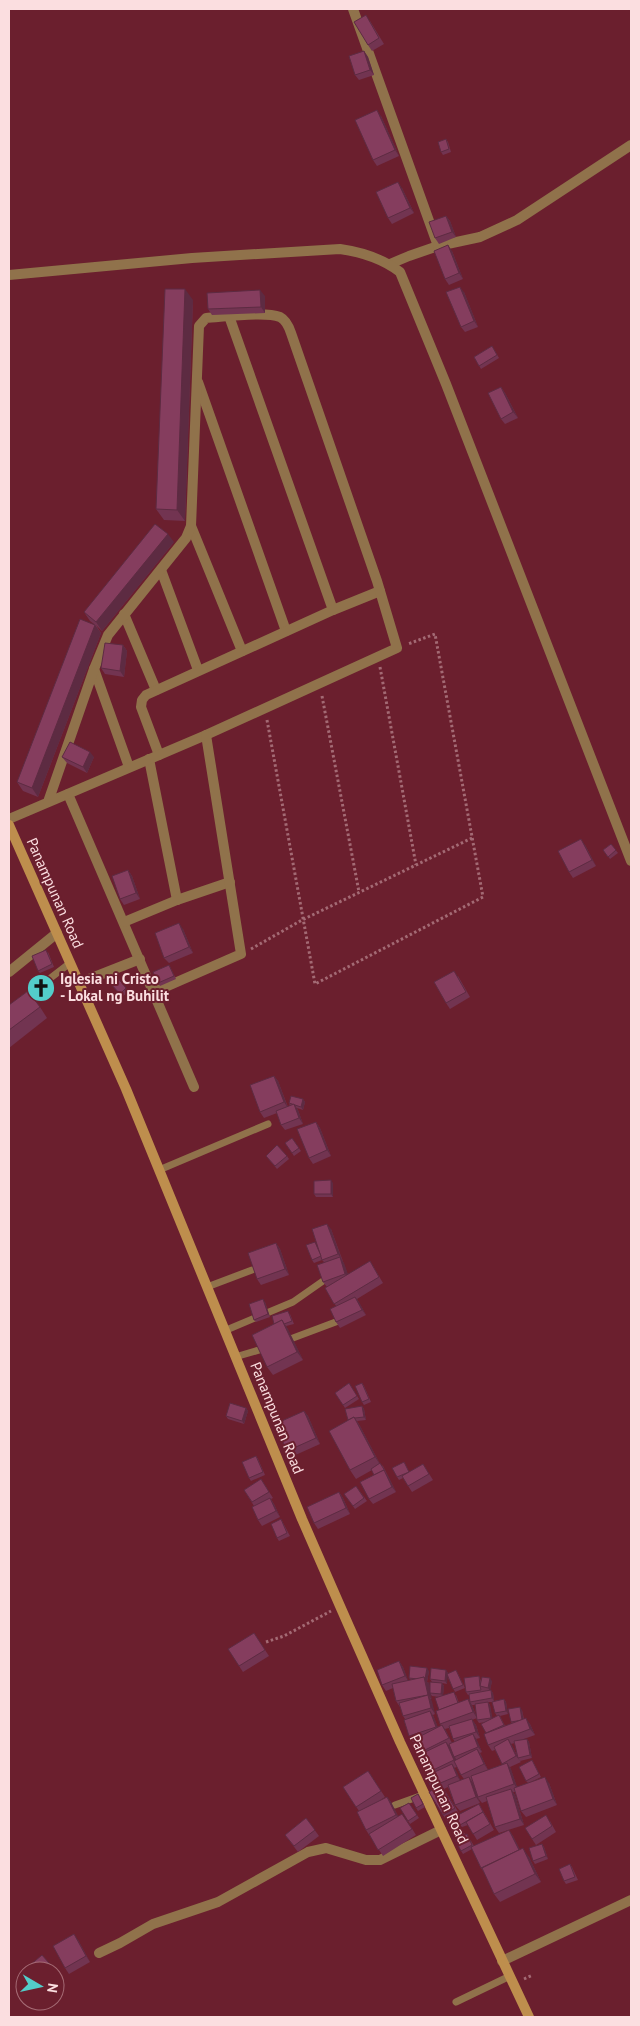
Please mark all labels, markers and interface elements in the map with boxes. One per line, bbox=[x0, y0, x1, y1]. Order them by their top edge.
street label: Panampunan Road bbox=[23, 835, 88, 951]
place label: Iglesia ni Cristo - Lokal ng Buhilit bbox=[60, 969, 170, 1005]
church icon: Iglesia ni Cristo - Lokal ng Buhilit bbox=[26, 973, 56, 1003]
street label: Panampunan Road bbox=[246, 1359, 309, 1477]
street label: Panampunan Road bbox=[406, 1731, 473, 1847]
north arrow bbox=[15, 1961, 65, 2011]
text: N bbox=[43, 1982, 62, 1994]

